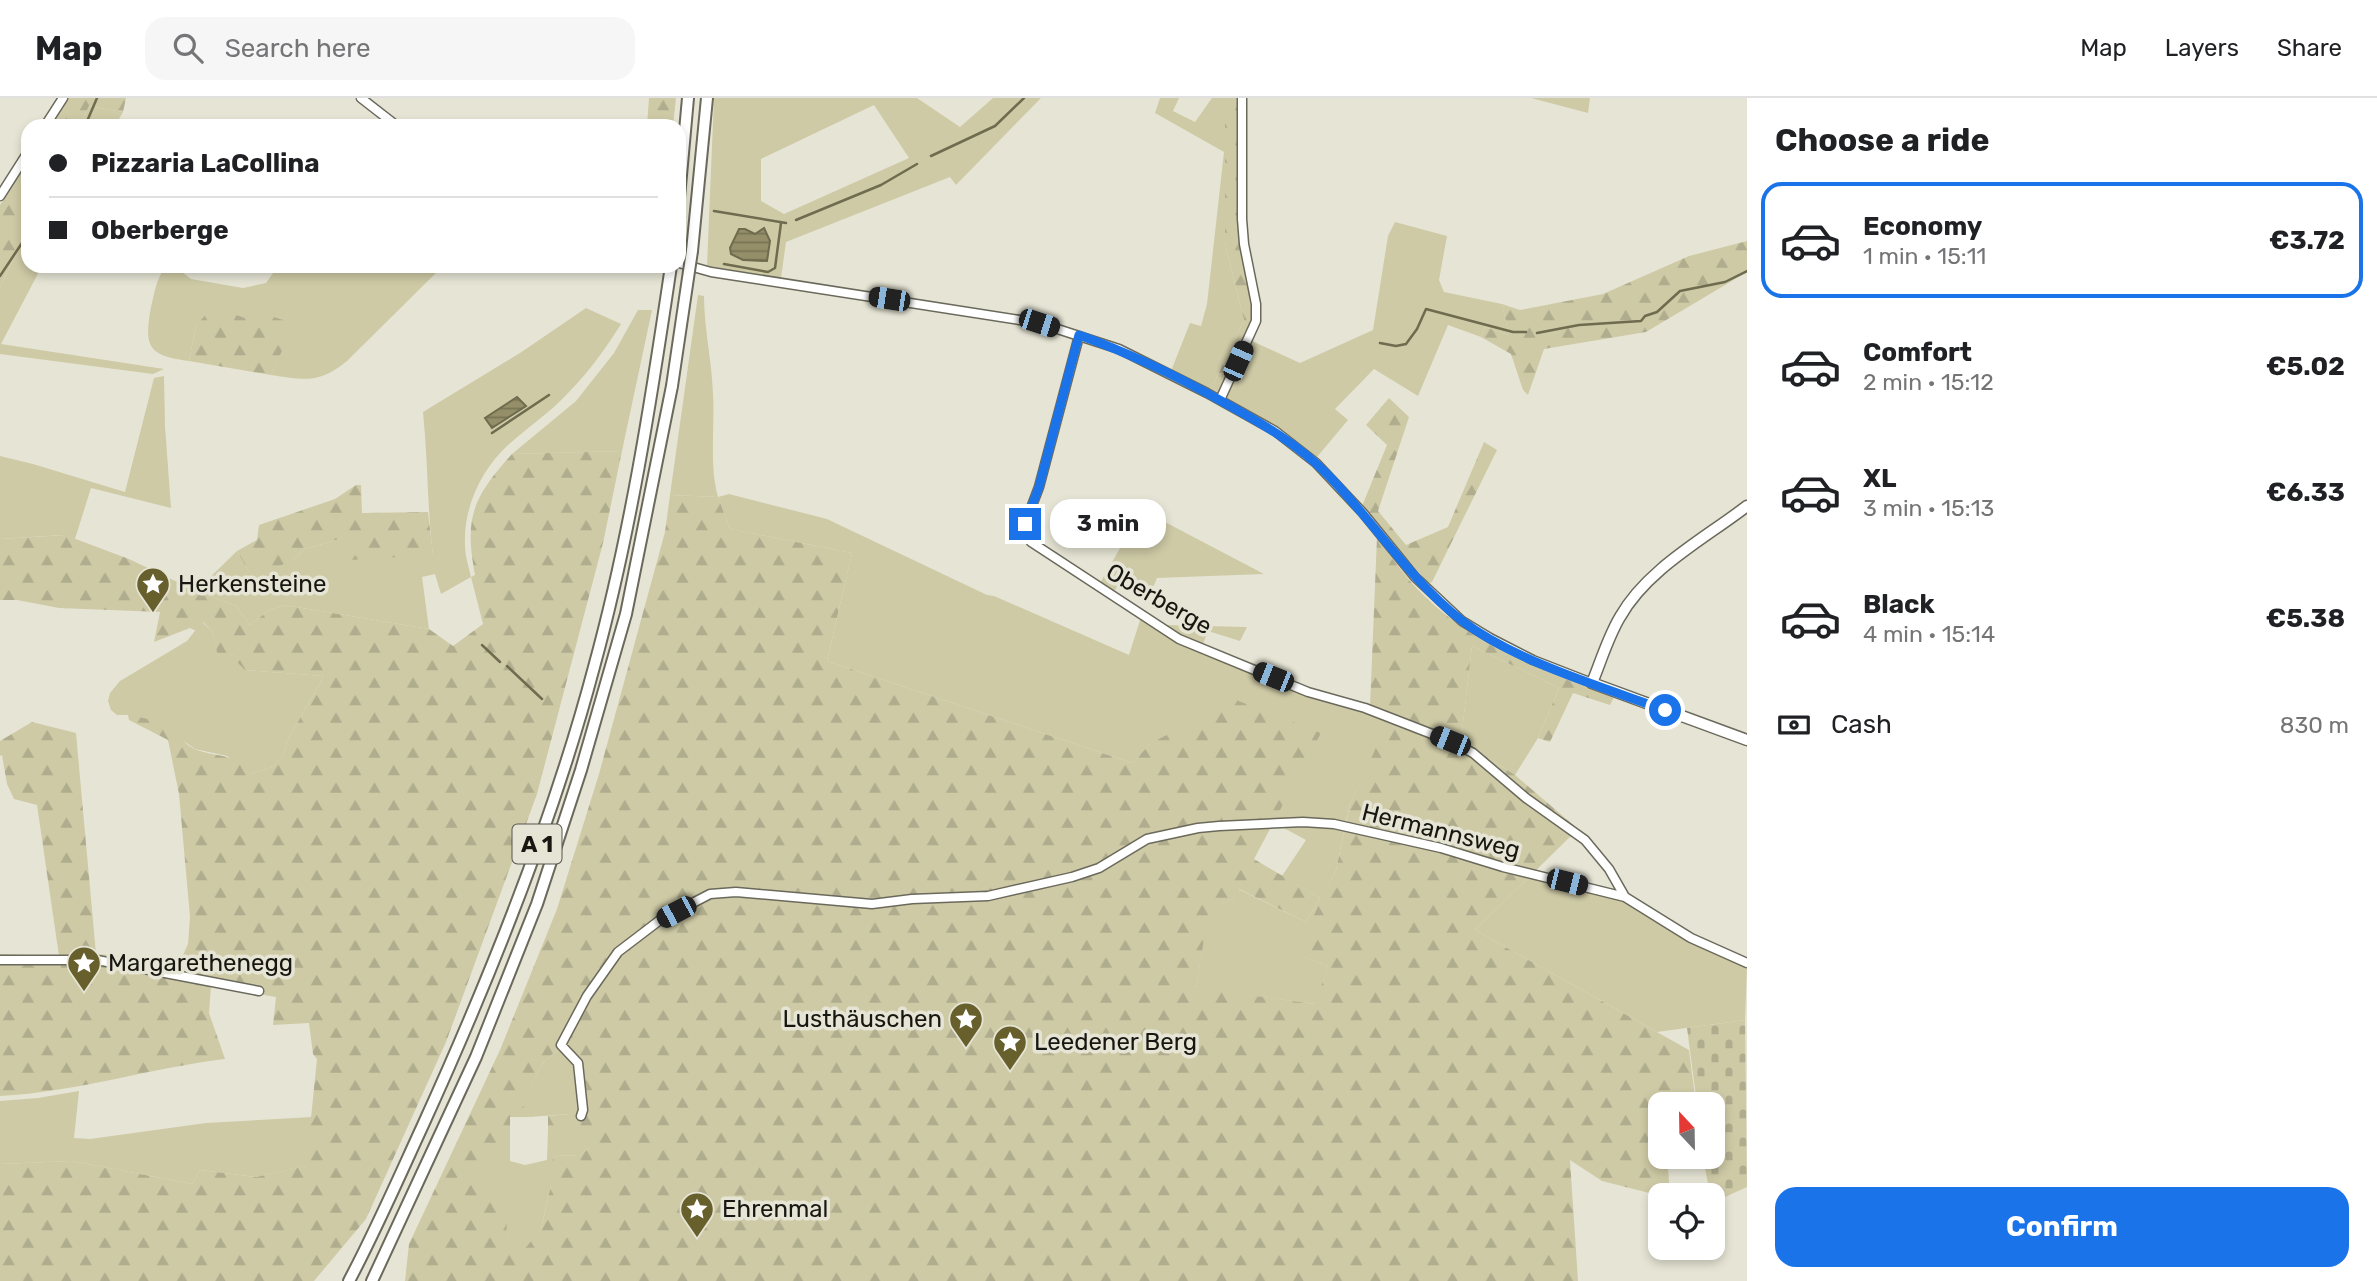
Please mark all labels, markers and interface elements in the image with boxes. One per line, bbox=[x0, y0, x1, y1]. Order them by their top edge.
search box bbox=[145, 17, 635, 80]
text: Map bbox=[35, 29, 103, 68]
icon: search bbox=[169, 29, 207, 67]
text: Search here bbox=[225, 33, 370, 64]
text: Map bbox=[2080, 34, 2127, 62]
text: Layers bbox=[2165, 34, 2239, 62]
text: Share bbox=[2277, 34, 2342, 62]
text: Choose a ride bbox=[1775, 121, 1989, 159]
text: Pizzaria LaCollina bbox=[91, 148, 320, 179]
icon: car bbox=[1779, 209, 1842, 272]
text: Economy bbox=[1863, 211, 1982, 242]
text: Oberberge bbox=[91, 215, 229, 246]
text: €3.72 bbox=[2269, 225, 2345, 256]
text: 1 min · 15:11 bbox=[1863, 242, 1986, 270]
car bbox=[867, 285, 912, 313]
car bbox=[1016, 307, 1063, 339]
icon: car bbox=[1779, 335, 1842, 398]
text: Comfort bbox=[1863, 337, 1972, 368]
car bbox=[1220, 338, 1257, 384]
text: €5.02 bbox=[2266, 351, 2345, 382]
text: 2 min · 15:12 bbox=[1863, 368, 1994, 396]
icon: car bbox=[1779, 461, 1842, 524]
text: XL bbox=[1863, 463, 1896, 494]
text: €6.33 bbox=[2266, 477, 2345, 508]
text: 3 min · 15:13 bbox=[1863, 494, 1994, 522]
callout: 3 min bbox=[1050, 500, 1165, 548]
route end bbox=[1009, 508, 1041, 540]
text: 3 min bbox=[1077, 509, 1139, 537]
street label: Oberberge bbox=[1101, 558, 1217, 640]
place icon: Herkensteine bbox=[134, 565, 172, 614]
place label: Herkensteine bbox=[178, 570, 326, 598]
icon: car bbox=[1779, 587, 1842, 650]
text: Black bbox=[1863, 589, 1935, 620]
text: €5.38 bbox=[2266, 603, 2345, 634]
text: 4 min · 15:14 bbox=[1863, 620, 1995, 648]
car bbox=[1250, 659, 1297, 695]
route start bbox=[1649, 694, 1681, 726]
icon: cash bbox=[1775, 706, 1813, 744]
text: Cash bbox=[1831, 709, 1892, 740]
text: 830 m bbox=[2280, 711, 2349, 739]
car bbox=[1427, 723, 1474, 759]
street label: Hermannsweg bbox=[1359, 798, 1523, 864]
road number: A 1 bbox=[512, 824, 562, 864]
car bbox=[1545, 867, 1590, 897]
car bbox=[653, 893, 700, 931]
place icon: Margarethenegg bbox=[65, 944, 103, 993]
place label: Margarethenegg bbox=[108, 949, 293, 977]
place icon: Lusthäuschen bbox=[947, 1000, 985, 1049]
place label: Lusthäuschen bbox=[782, 1005, 942, 1033]
place icon: Leedener Berg bbox=[991, 1023, 1029, 1072]
place label: Leedener Berg bbox=[1034, 1028, 1197, 1056]
north arrow bbox=[1648, 1092, 1726, 1169]
map controls bbox=[1648, 1092, 1725, 1260]
button: locate bbox=[1648, 1183, 1725, 1260]
button: Confirm bbox=[1775, 1187, 2349, 1267]
place icon: Ehrenmal bbox=[678, 1190, 716, 1239]
place label: Ehrenmal bbox=[722, 1195, 828, 1223]

